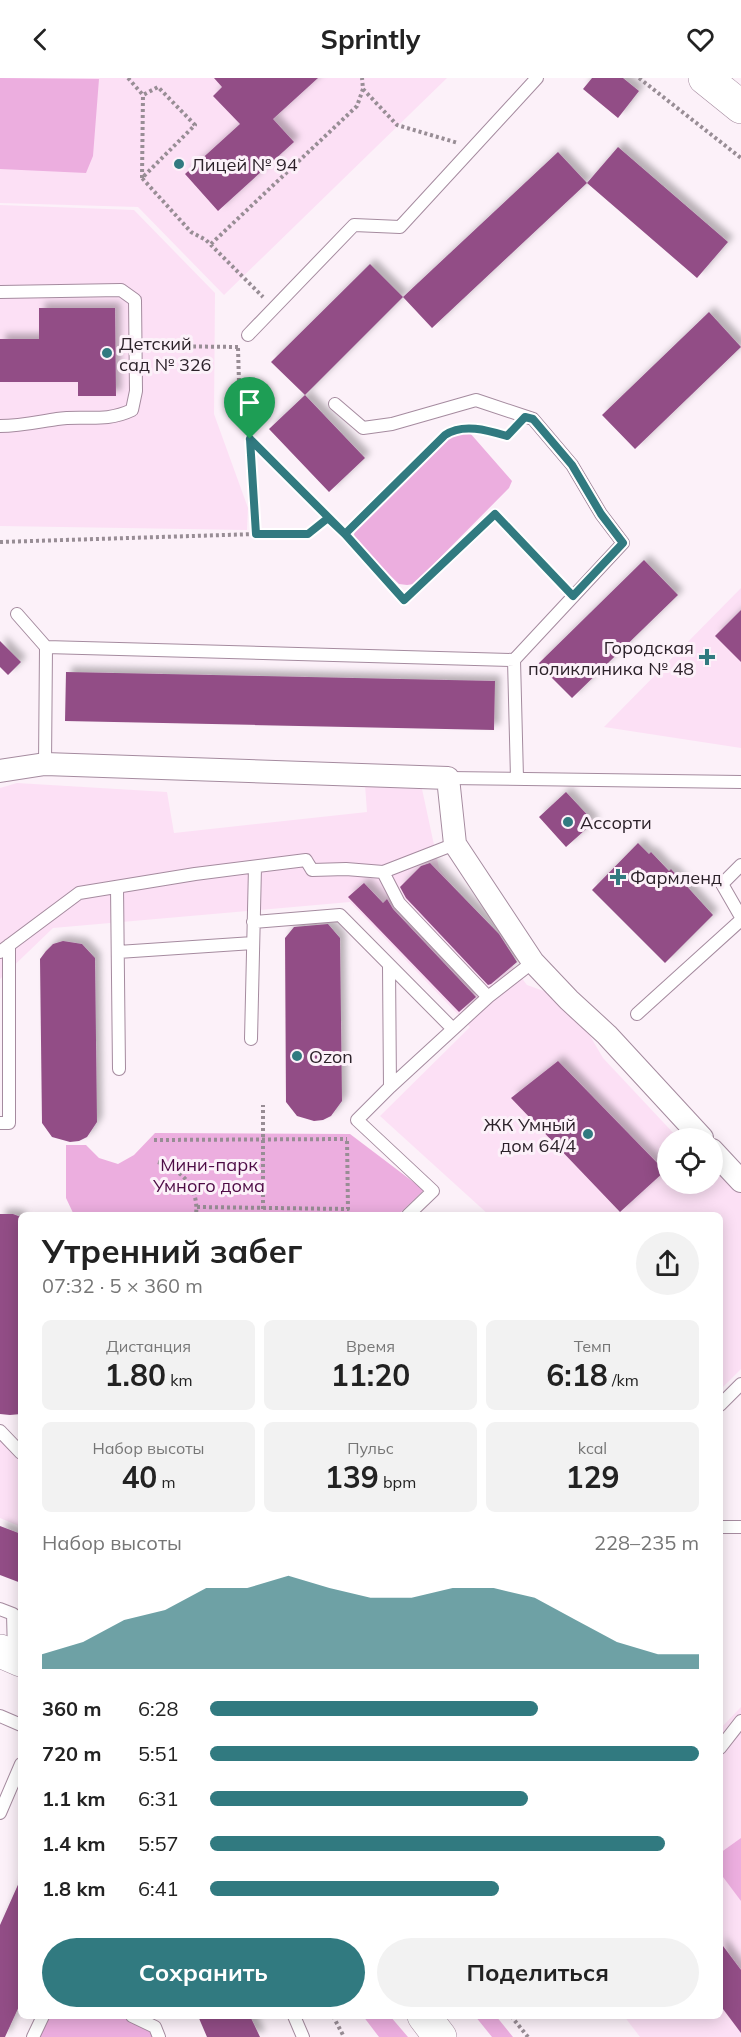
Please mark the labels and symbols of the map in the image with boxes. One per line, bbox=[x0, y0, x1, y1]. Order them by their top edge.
place label: Лицей № 94 bbox=[191, 153, 298, 176]
marker: Лицей № 94 bbox=[172, 157, 186, 171]
place label: Детский сад № 326 bbox=[119, 332, 211, 376]
marker: Детский сад № 326 bbox=[100, 346, 114, 360]
pin bbox=[224, 377, 275, 439]
place label: Городская поликлиника № 48 bbox=[528, 636, 694, 680]
marker: Городская поликлиника № 48 bbox=[698, 648, 716, 666]
place label: Ассорти bbox=[580, 811, 652, 834]
marker: Ассорти bbox=[561, 815, 575, 829]
place label: Фармленд bbox=[630, 866, 722, 889]
marker: Фармленд bbox=[611, 870, 625, 884]
place label: Ozon bbox=[309, 1045, 353, 1068]
marker: Ozon bbox=[290, 1049, 304, 1063]
place label: ЖК Умный дом 64/4 bbox=[484, 1113, 576, 1157]
marker: ЖК Умный дом 64/4 bbox=[581, 1127, 595, 1141]
park label: Мини-парк Умного дома bbox=[152, 1153, 265, 1197]

